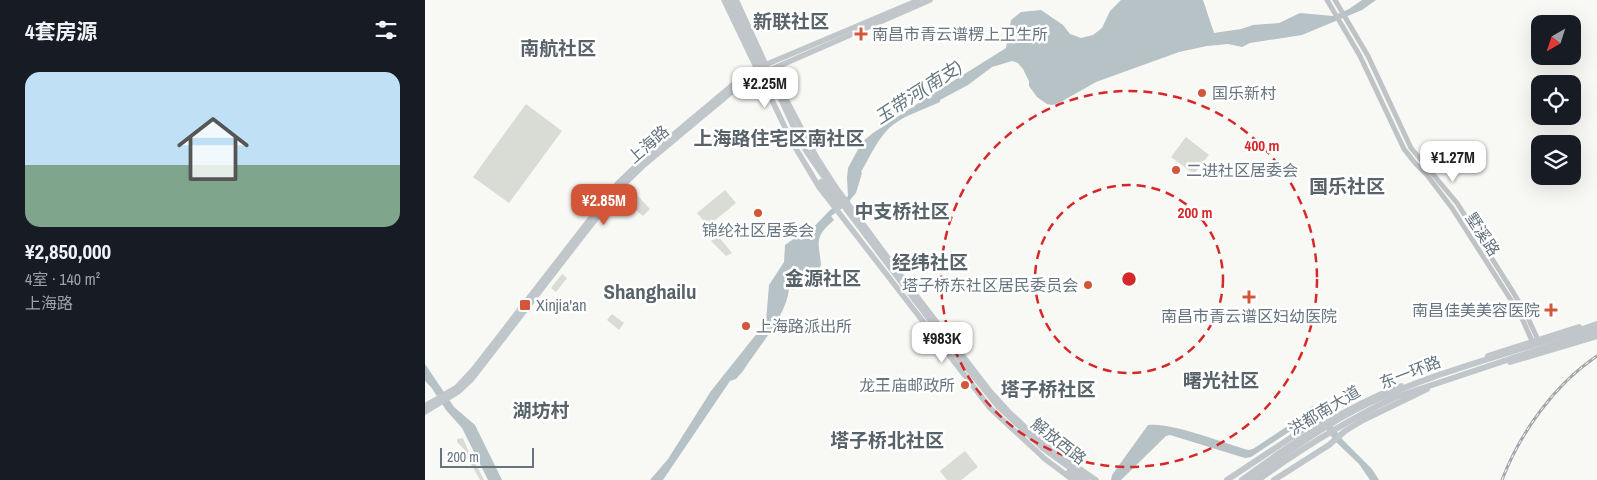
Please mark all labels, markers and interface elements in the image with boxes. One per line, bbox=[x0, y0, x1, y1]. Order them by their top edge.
district label: 新联社区 bbox=[753, 8, 829, 34]
north arrow bbox=[1531, 15, 1581, 65]
map controls bbox=[1531, 15, 1581, 185]
icon: filters bbox=[372, 16, 400, 44]
text: 4套房源 bbox=[25, 17, 98, 46]
place label: 南昌市青云谱楞上卫生所 bbox=[872, 23, 1048, 45]
marker: 南昌市青云谱楞上卫生所 bbox=[854, 27, 868, 41]
district label: 南航社区 bbox=[520, 35, 596, 61]
water label: 玉带河(南支) bbox=[869, 54, 967, 130]
pin: ¥2.25M bbox=[724, 66, 806, 109]
text: ¥2.25M bbox=[743, 72, 787, 94]
button: locate bbox=[1531, 75, 1581, 125]
place label: 国乐新村 bbox=[1212, 82, 1276, 104]
marker: 国乐新村 bbox=[1196, 87, 1208, 99]
icon: home bbox=[168, 104, 258, 194]
street label: 上海路 bbox=[623, 120, 673, 168]
district label: 上海路住宅区南社区 bbox=[693, 125, 865, 151]
text: 400 m bbox=[1245, 135, 1279, 156]
button: layers bbox=[1531, 135, 1581, 185]
pin: ¥1.27M bbox=[1412, 140, 1494, 183]
text: ¥1.27M bbox=[1431, 146, 1475, 168]
place label: 二进社区居委会 bbox=[1186, 159, 1298, 181]
marker: 二进社区居委会 bbox=[1170, 164, 1182, 176]
district label: 国乐社区 bbox=[1309, 173, 1385, 199]
pin: ¥2.85M bbox=[563, 184, 645, 226]
text: ¥2.85M bbox=[582, 189, 626, 211]
district label: 中支桥社区 bbox=[854, 198, 950, 224]
text: 200 m bbox=[1178, 202, 1212, 223]
marker: 锦纶社区居委会 bbox=[752, 207, 764, 219]
street label: 墅溪路 bbox=[1461, 208, 1505, 260]
place label: 锦纶社区居委会 bbox=[702, 219, 814, 241]
text: ¥2,850,000 bbox=[25, 237, 111, 266]
district label: 经纬社区 bbox=[892, 249, 968, 275]
district label: 金源社区 bbox=[785, 265, 861, 291]
text: 4室 · 140 m² bbox=[25, 268, 100, 290]
centre of rings bbox=[1120, 270, 1138, 288]
place label: 塔子桥东社区居民委员会 bbox=[902, 274, 1078, 296]
district label: Shanghailu bbox=[604, 277, 696, 306]
marker: 塔子桥东社区居民委员会 bbox=[1082, 279, 1094, 291]
marker: 南昌市青云谱区妇幼医院 bbox=[1242, 290, 1256, 304]
text: 上海路 bbox=[25, 292, 73, 314]
place label: Xinjia'an bbox=[536, 294, 587, 316]
marker: Xinjia'an bbox=[518, 298, 532, 312]
place label: 南昌佳美美容医院 bbox=[1412, 299, 1540, 321]
marker: 南昌佳美美容医院 bbox=[1544, 303, 1558, 317]
place label: 南昌市青云谱区妇幼医院 bbox=[1161, 305, 1337, 327]
place label: 上海路派出所 bbox=[756, 315, 852, 337]
marker: 上海路派出所 bbox=[740, 320, 752, 332]
pin: ¥983K bbox=[907, 322, 977, 364]
text: ¥983K bbox=[923, 327, 961, 349]
street label: 东一环路 bbox=[1376, 350, 1444, 394]
district label: 曙光社区 bbox=[1183, 367, 1259, 393]
place label: 龙王庙邮政所 bbox=[859, 374, 955, 396]
district label: 塔子桥社区 bbox=[1000, 376, 1096, 402]
marker: 龙王庙邮政所 bbox=[959, 379, 971, 391]
street label: 洪都南大道 bbox=[1284, 380, 1364, 440]
district label: 湖坊村 bbox=[512, 397, 570, 423]
street label: 解放西路 bbox=[1027, 413, 1091, 469]
district label: 塔子桥北社区 bbox=[830, 427, 944, 453]
scale bar bbox=[440, 445, 534, 468]
text: 200 m bbox=[447, 448, 479, 466]

